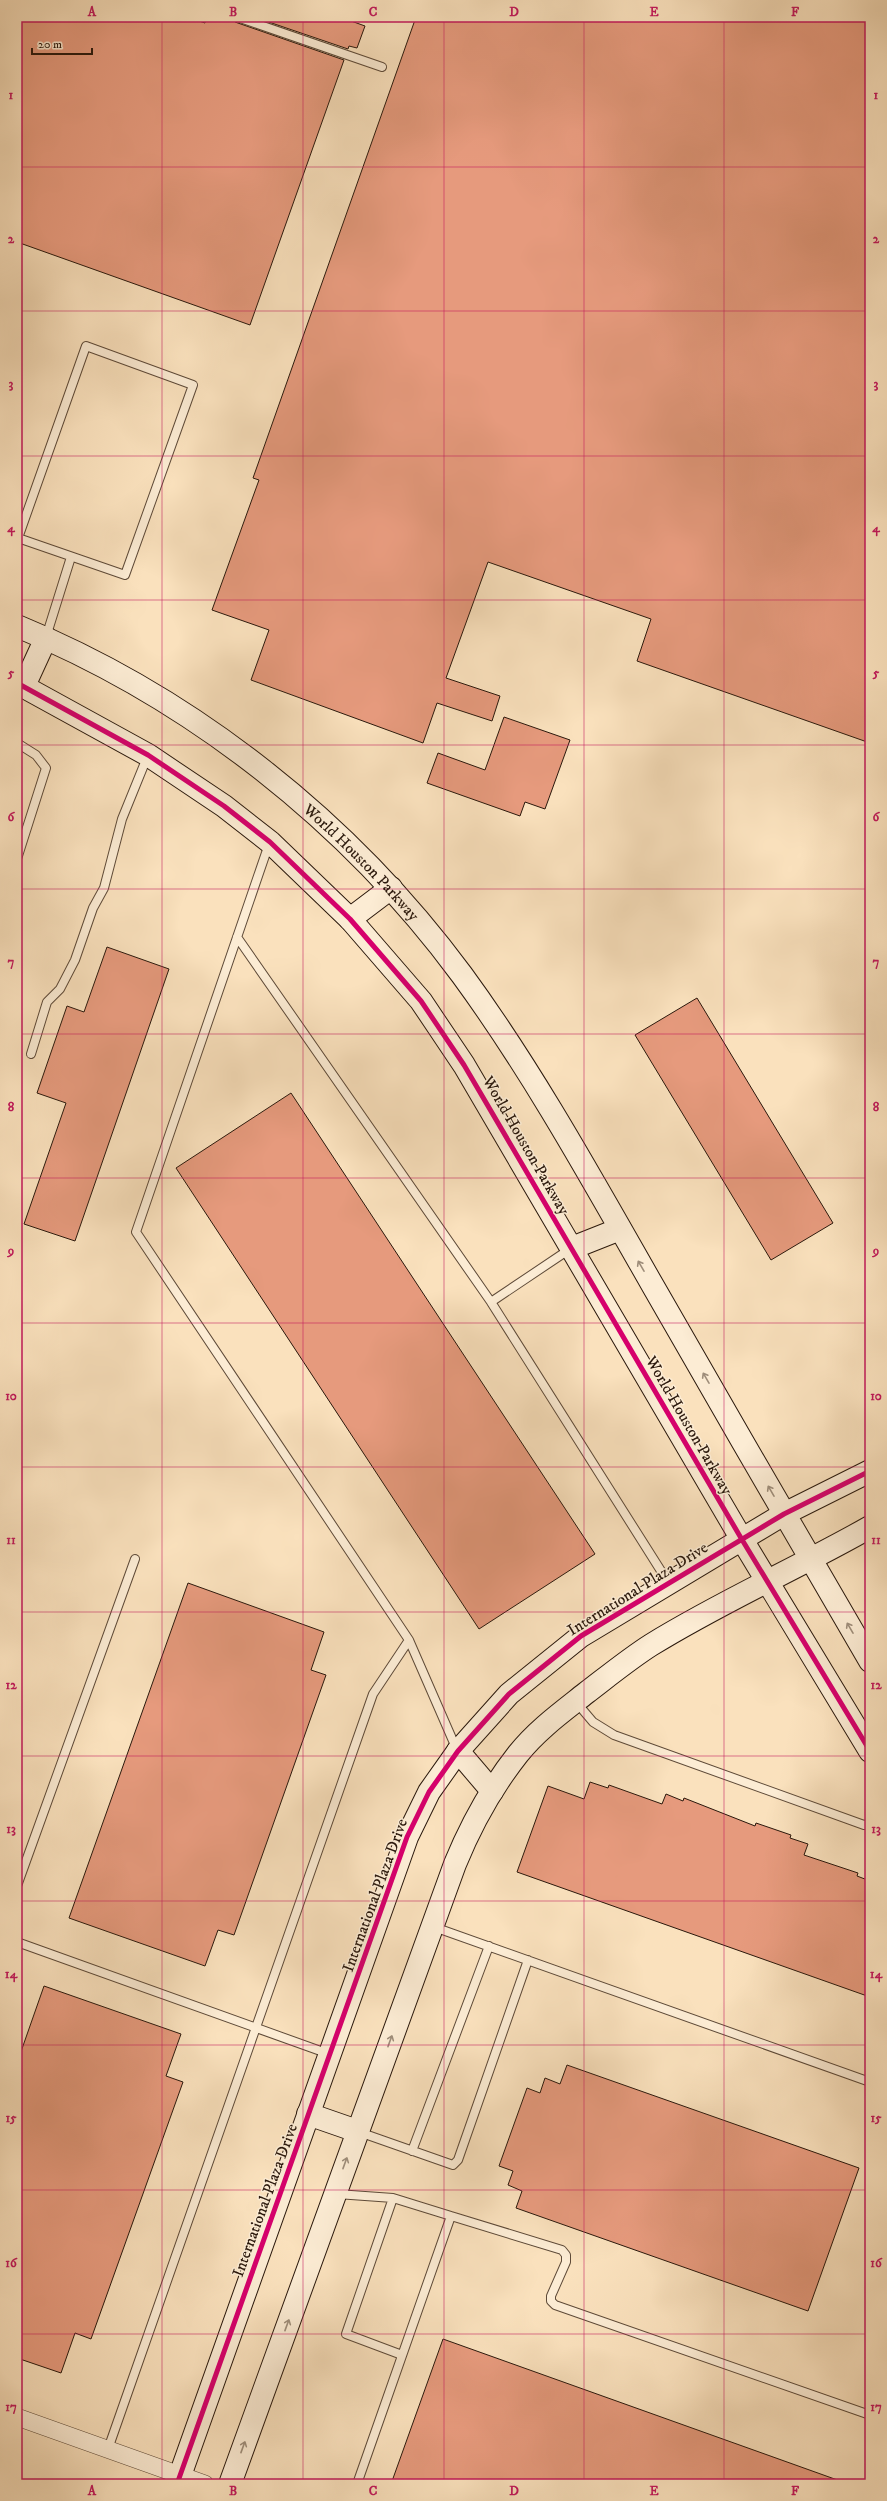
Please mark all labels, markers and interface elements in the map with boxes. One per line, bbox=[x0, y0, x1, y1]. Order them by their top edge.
text: A bbox=[87, 4, 97, 20]
text: B bbox=[229, 4, 237, 20]
text: C bbox=[369, 4, 378, 20]
text: D bbox=[509, 4, 519, 20]
text: E bbox=[649, 4, 659, 20]
text: F bbox=[791, 4, 800, 20]
scale bar bbox=[32, 30, 92, 56]
text: 20 m bbox=[38, 37, 62, 52]
text: 1 bbox=[9, 87, 14, 103]
text: 1 bbox=[874, 87, 879, 103]
text: 2 bbox=[8, 231, 15, 247]
text: 2 bbox=[873, 231, 880, 247]
text: 3 bbox=[9, 376, 14, 392]
text: 3 bbox=[874, 376, 879, 392]
text: 4 bbox=[6, 520, 15, 537]
text: 4 bbox=[871, 520, 880, 537]
text: 5 bbox=[7, 665, 15, 681]
text: 5 bbox=[872, 665, 880, 681]
street label: World Houston Parkway bbox=[298, 799, 424, 925]
text: 6 bbox=[8, 809, 16, 825]
text: 6 bbox=[873, 809, 881, 825]
text: 7 bbox=[8, 954, 15, 970]
text: 7 bbox=[873, 954, 880, 970]
street label: World Houston Parkway bbox=[478, 1072, 574, 1219]
text: 8 bbox=[8, 1099, 15, 1115]
text: 8 bbox=[873, 1099, 880, 1115]
text: 9 bbox=[7, 1243, 14, 1259]
text: 9 bbox=[872, 1243, 879, 1259]
one-way arrow bbox=[637, 1260, 645, 1272]
street label: World Houston Parkway bbox=[641, 1352, 737, 1499]
one-way arrow bbox=[702, 1373, 710, 1385]
text: 10 bbox=[5, 1388, 17, 1404]
text: 10 bbox=[870, 1388, 882, 1404]
one-way arrow bbox=[766, 1485, 774, 1497]
text: 11 bbox=[6, 1532, 16, 1548]
text: 11 bbox=[871, 1532, 881, 1548]
street label: International Plaza Drive bbox=[564, 1537, 712, 1640]
one-way arrow bbox=[846, 1622, 854, 1634]
text: 12 bbox=[5, 1677, 17, 1693]
text: 12 bbox=[870, 1677, 882, 1693]
street label: International Plaza Drive bbox=[338, 1816, 412, 1975]
text: 13 bbox=[6, 1821, 16, 1837]
text: 13 bbox=[871, 1821, 881, 1837]
text: 14 bbox=[5, 1966, 18, 1983]
text: 14 bbox=[870, 1966, 883, 1983]
one-way arrow bbox=[386, 2035, 394, 2047]
text: 15 bbox=[5, 2110, 17, 2126]
text: 15 bbox=[870, 2110, 882, 2126]
street label: International Plaza Drive bbox=[228, 2121, 302, 2280]
one-way arrow bbox=[342, 2157, 349, 2170]
text: 16 bbox=[5, 2255, 18, 2271]
text: 16 bbox=[870, 2255, 883, 2271]
one-way arrow bbox=[284, 2319, 291, 2332]
text: 17 bbox=[5, 2399, 17, 2415]
text: 17 bbox=[870, 2399, 882, 2415]
one-way arrow bbox=[240, 2441, 247, 2454]
text: A bbox=[87, 2483, 97, 2499]
text: B bbox=[229, 2483, 237, 2499]
text: C bbox=[369, 2483, 378, 2499]
text: D bbox=[509, 2483, 519, 2499]
text: E bbox=[649, 2483, 659, 2499]
text: F bbox=[791, 2483, 800, 2499]

